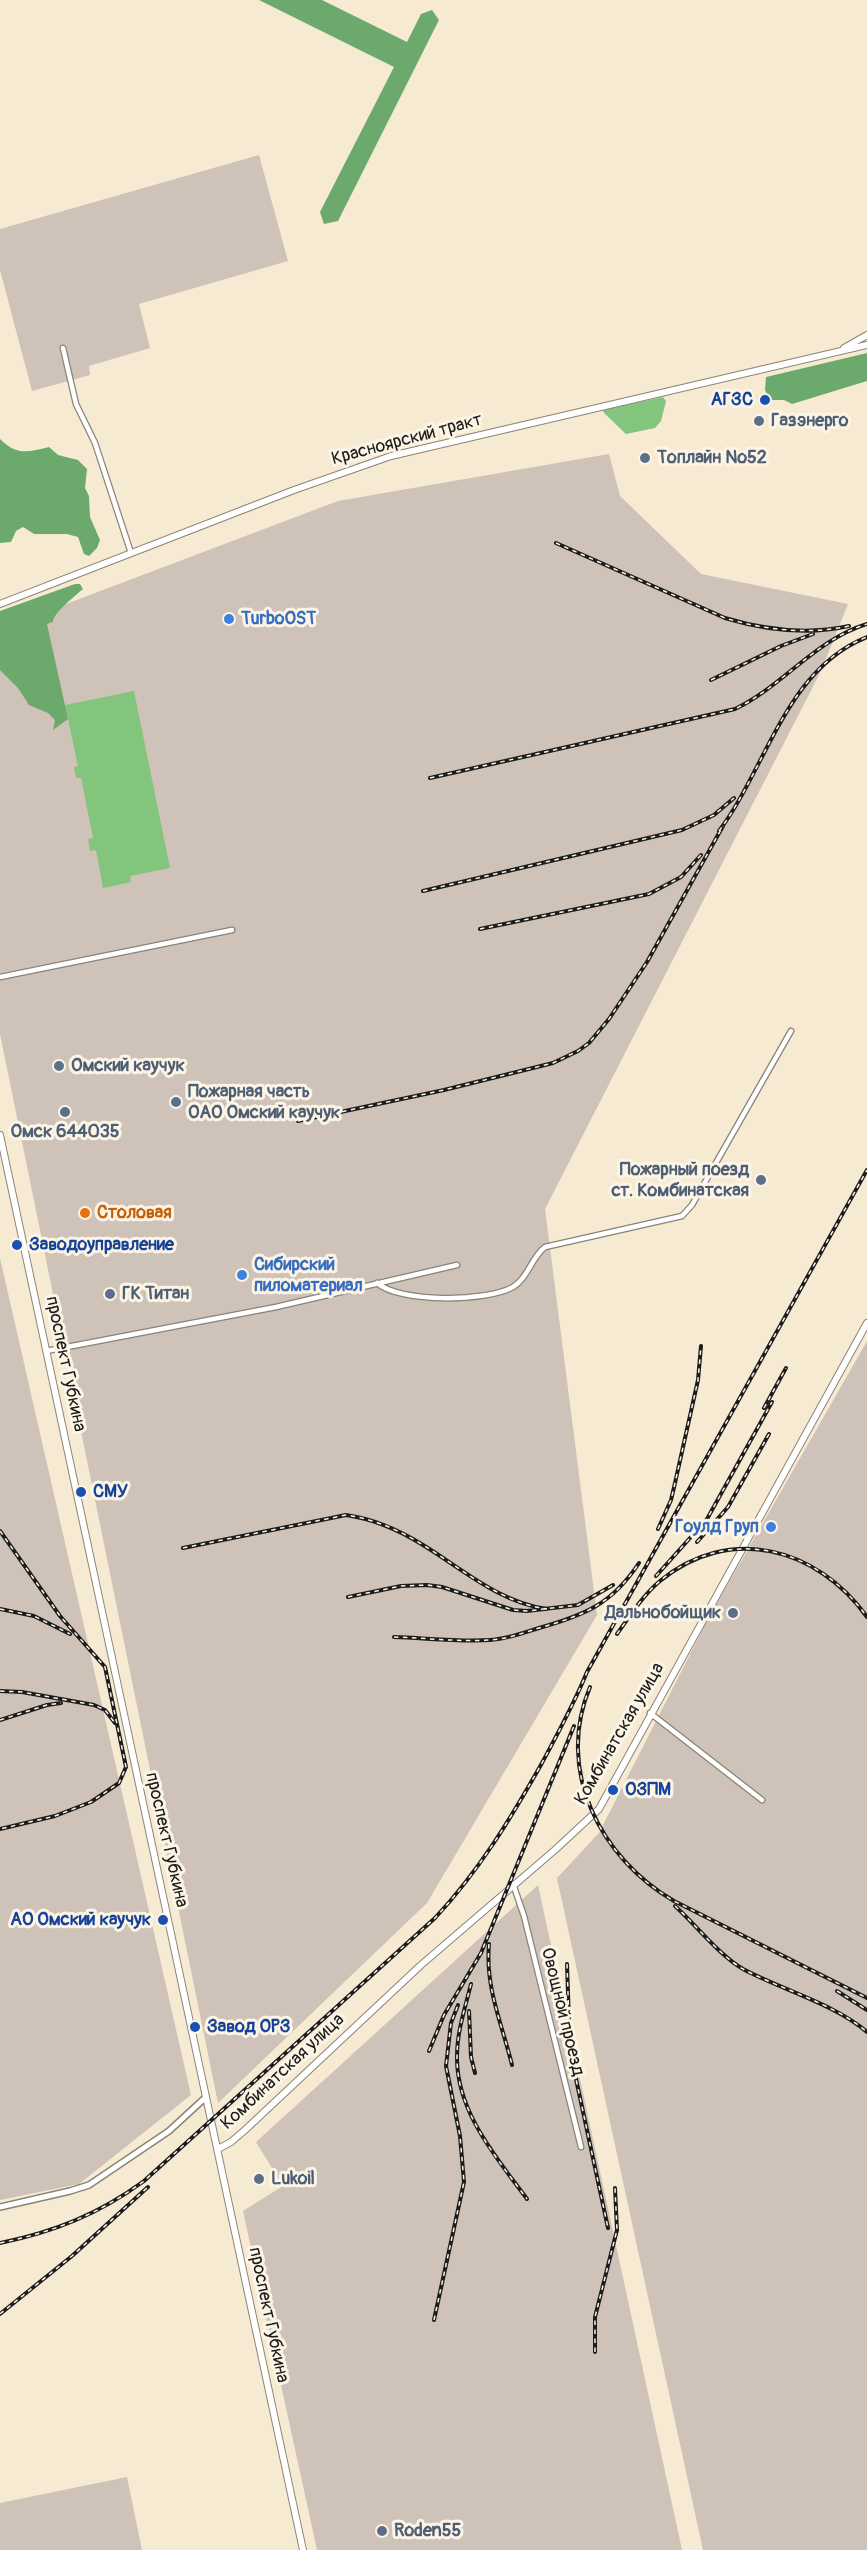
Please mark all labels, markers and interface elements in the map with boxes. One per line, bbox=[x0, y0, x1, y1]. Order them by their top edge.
place label: АГЗС bbox=[711, 389, 753, 411]
marker: АГЗС bbox=[758, 393, 772, 407]
street label: Красноярский тракт bbox=[329, 409, 485, 471]
place label: Газэнерго bbox=[771, 410, 848, 432]
marker: Газэнерго bbox=[752, 414, 766, 428]
place label: Топлайн №52 bbox=[657, 447, 767, 469]
marker: Топлайн №52 bbox=[638, 451, 652, 465]
place label: TurboOST bbox=[241, 608, 316, 630]
marker: TurboOST bbox=[222, 612, 236, 626]
place label: Омский каучук bbox=[71, 1055, 185, 1077]
marker: Омский каучук bbox=[52, 1059, 66, 1073]
place label: Пожарная часть ОАО Омский каучук bbox=[188, 1081, 340, 1124]
marker: Пожарная часть ОАО Омский каучук bbox=[169, 1095, 183, 1109]
marker: Омск 644035 bbox=[58, 1105, 72, 1119]
place label: Омск 644035 bbox=[10, 1121, 120, 1143]
place label: Пожарный поезд ст. Комбинатская bbox=[611, 1159, 749, 1202]
marker: Пожарный поезд ст. Комбинатская bbox=[754, 1173, 768, 1187]
place label: Столовая bbox=[97, 1202, 172, 1224]
marker: Столовая bbox=[78, 1206, 92, 1220]
place label: Заводоуправление bbox=[29, 1234, 174, 1256]
marker: Заводоуправление bbox=[10, 1238, 24, 1252]
place label: Сибирский пиломатериал bbox=[254, 1254, 363, 1296]
marker: Сибирский пиломатериал bbox=[235, 1268, 249, 1282]
place label: ГК Титан bbox=[122, 1283, 189, 1305]
marker: ГК Титан bbox=[103, 1287, 117, 1301]
street label: проспект Губкина bbox=[40, 1294, 90, 1434]
place label: СМУ bbox=[93, 1481, 128, 1503]
marker: СМУ bbox=[74, 1485, 88, 1499]
place label: Гоулд Груп bbox=[675, 1516, 759, 1538]
marker: Гоулд Груп bbox=[764, 1520, 778, 1534]
place label: Дальнобойщик bbox=[605, 1602, 721, 1624]
marker: Дальнобойщик bbox=[726, 1606, 740, 1620]
street label: Комбинатская улица bbox=[571, 1659, 669, 1809]
street label: проспект Губкина bbox=[140, 1770, 192, 1910]
place label: ОЗПМ bbox=[625, 1779, 671, 1801]
marker: ОЗПМ bbox=[606, 1783, 620, 1797]
place label: АО Омский каучук bbox=[10, 1909, 151, 1931]
marker: АО Омский каучук bbox=[156, 1913, 170, 1927]
street label: Овощной проезд bbox=[536, 1946, 588, 2078]
street label: Комбинатская улица bbox=[217, 2009, 349, 2135]
place label: Завод ОРЗ bbox=[207, 2016, 291, 2038]
marker: Завод ОРЗ bbox=[188, 2020, 202, 2034]
place label: Lukoil bbox=[271, 2168, 315, 2190]
marker: Lukoil bbox=[252, 2172, 266, 2186]
street label: проспект Губкина bbox=[243, 2245, 293, 2385]
place label: Roden55 bbox=[394, 2520, 461, 2542]
marker: Roden55 bbox=[375, 2524, 389, 2538]

